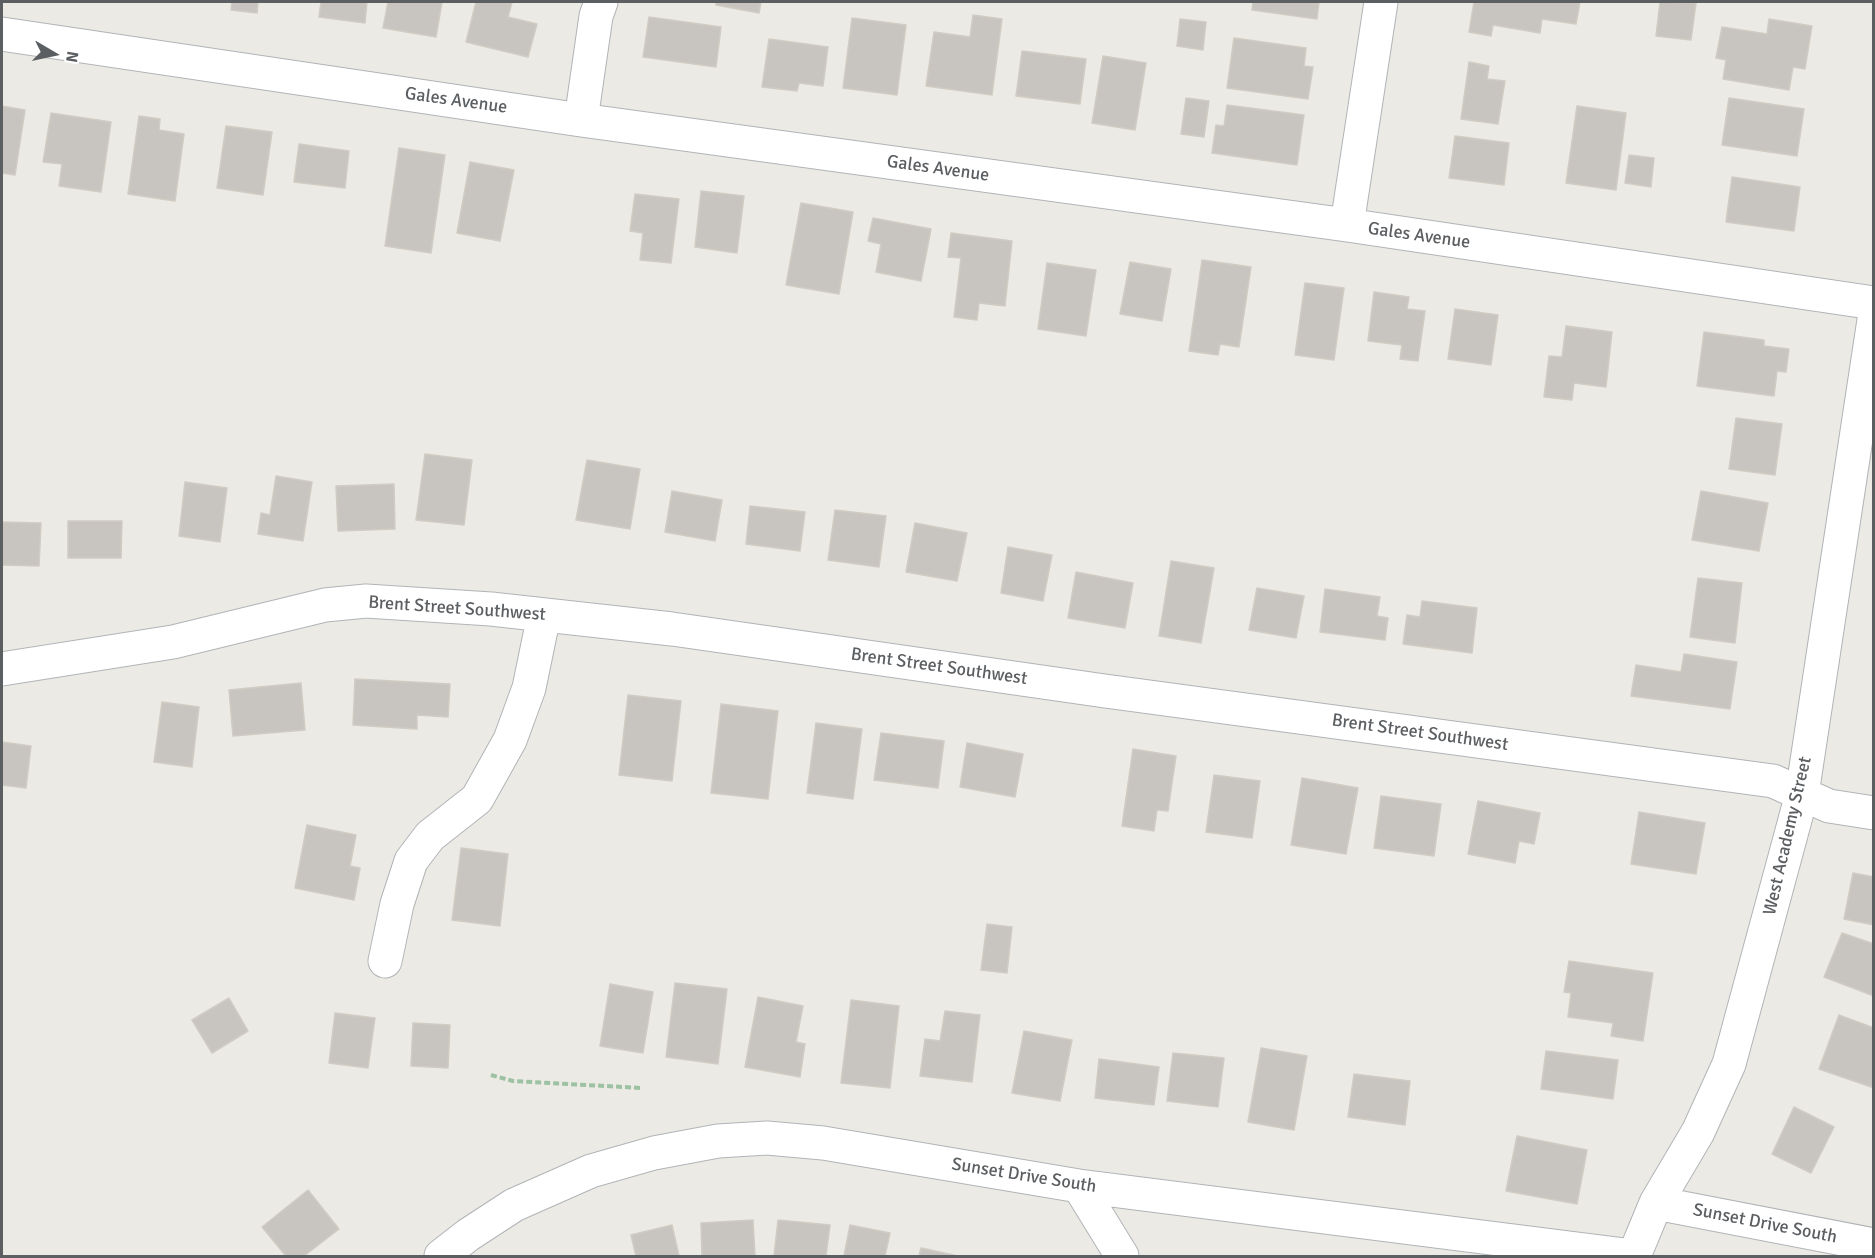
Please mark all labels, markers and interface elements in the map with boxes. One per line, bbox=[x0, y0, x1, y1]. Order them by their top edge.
north arrow bbox=[24, 24, 84, 84]
text: N bbox=[61, 50, 83, 64]
street label: Gales Avenue bbox=[404, 83, 508, 119]
street label: Gales Avenue bbox=[886, 151, 990, 187]
street label: Gales Avenue bbox=[1367, 218, 1471, 254]
street label: Brent Street Southwest bbox=[368, 592, 546, 626]
street label: Brent Street Southwest bbox=[849, 644, 1029, 690]
street label: Brent Street Southwest bbox=[1330, 710, 1510, 756]
street label: West Academy Street bbox=[1759, 755, 1817, 917]
street label: Sunset Drive South bbox=[950, 1154, 1098, 1198]
street label: Sunset Drive South bbox=[1691, 1199, 1839, 1249]

